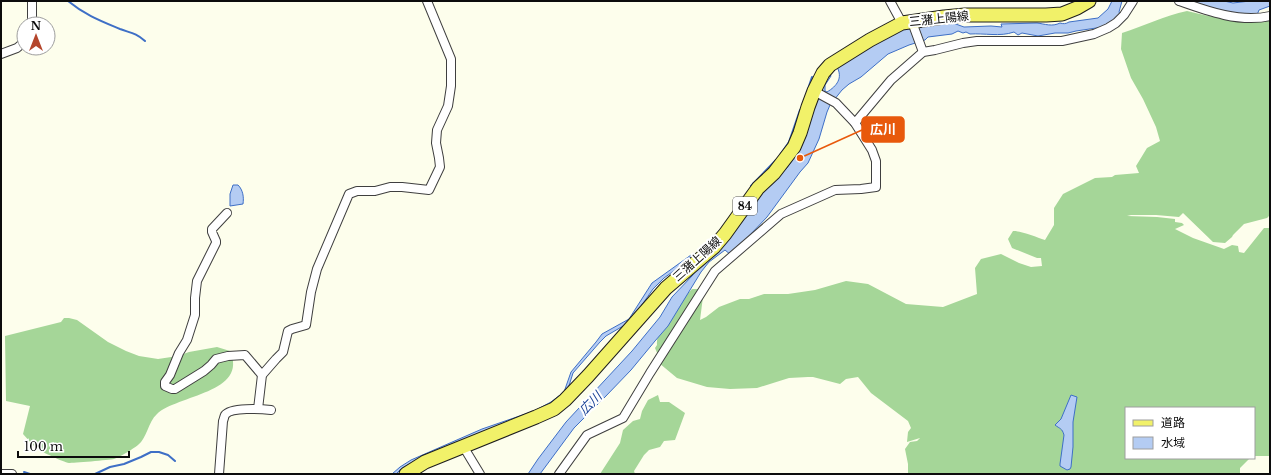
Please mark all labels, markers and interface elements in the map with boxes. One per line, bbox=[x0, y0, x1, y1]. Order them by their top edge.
street label: 三潴上陽線 bbox=[908, 8, 970, 29]
north arrow bbox=[16, 16, 56, 56]
text: N bbox=[31, 19, 42, 33]
callout: 広川 bbox=[862, 117, 904, 142]
text: 広川 bbox=[870, 121, 896, 138]
road number: 84 bbox=[733, 197, 757, 215]
street label: 三潴上陽線 bbox=[669, 233, 724, 284]
water label: 広川 bbox=[575, 387, 607, 419]
legend bbox=[1125, 407, 1255, 459]
text: 道路 bbox=[1161, 415, 1185, 430]
scale bar bbox=[18, 433, 129, 459]
text: 水域 bbox=[1161, 435, 1185, 450]
text: 100 m bbox=[24, 439, 63, 454]

